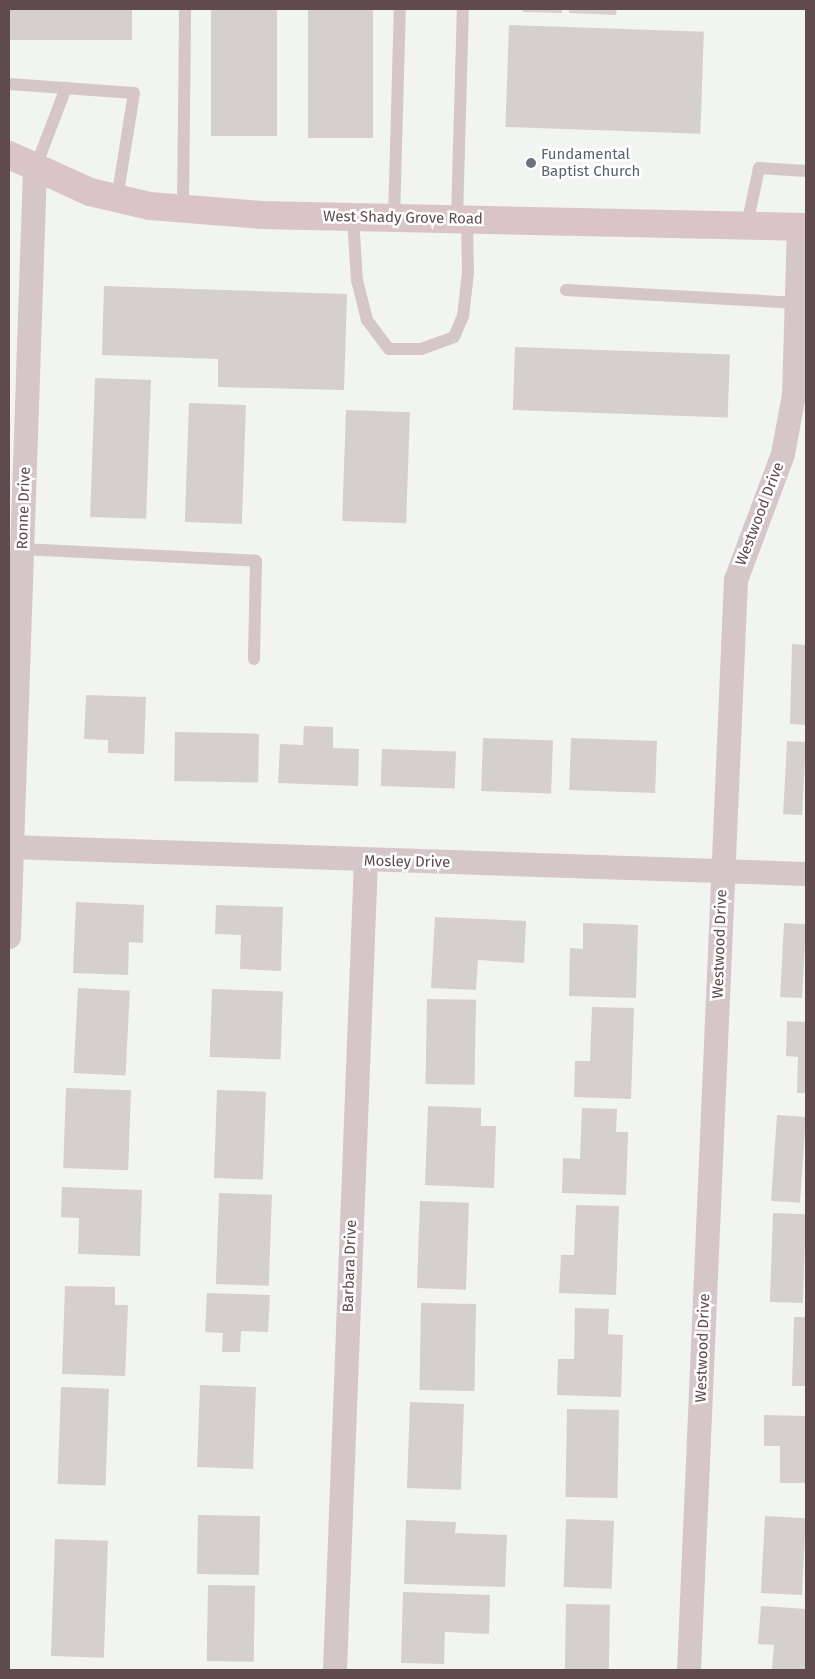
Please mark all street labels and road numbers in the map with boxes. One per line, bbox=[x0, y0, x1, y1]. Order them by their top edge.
street label: West Shady Grove Road bbox=[323, 208, 483, 228]
street label: Westwood Drive bbox=[732, 460, 788, 568]
street label: Ronne Drive bbox=[14, 466, 34, 550]
street label: Mosley Drive bbox=[364, 852, 450, 872]
street label: Westwood Drive bbox=[709, 889, 731, 999]
street label: Barbara Drive bbox=[339, 1219, 361, 1313]
street label: Westwood Drive bbox=[692, 1293, 714, 1403]

